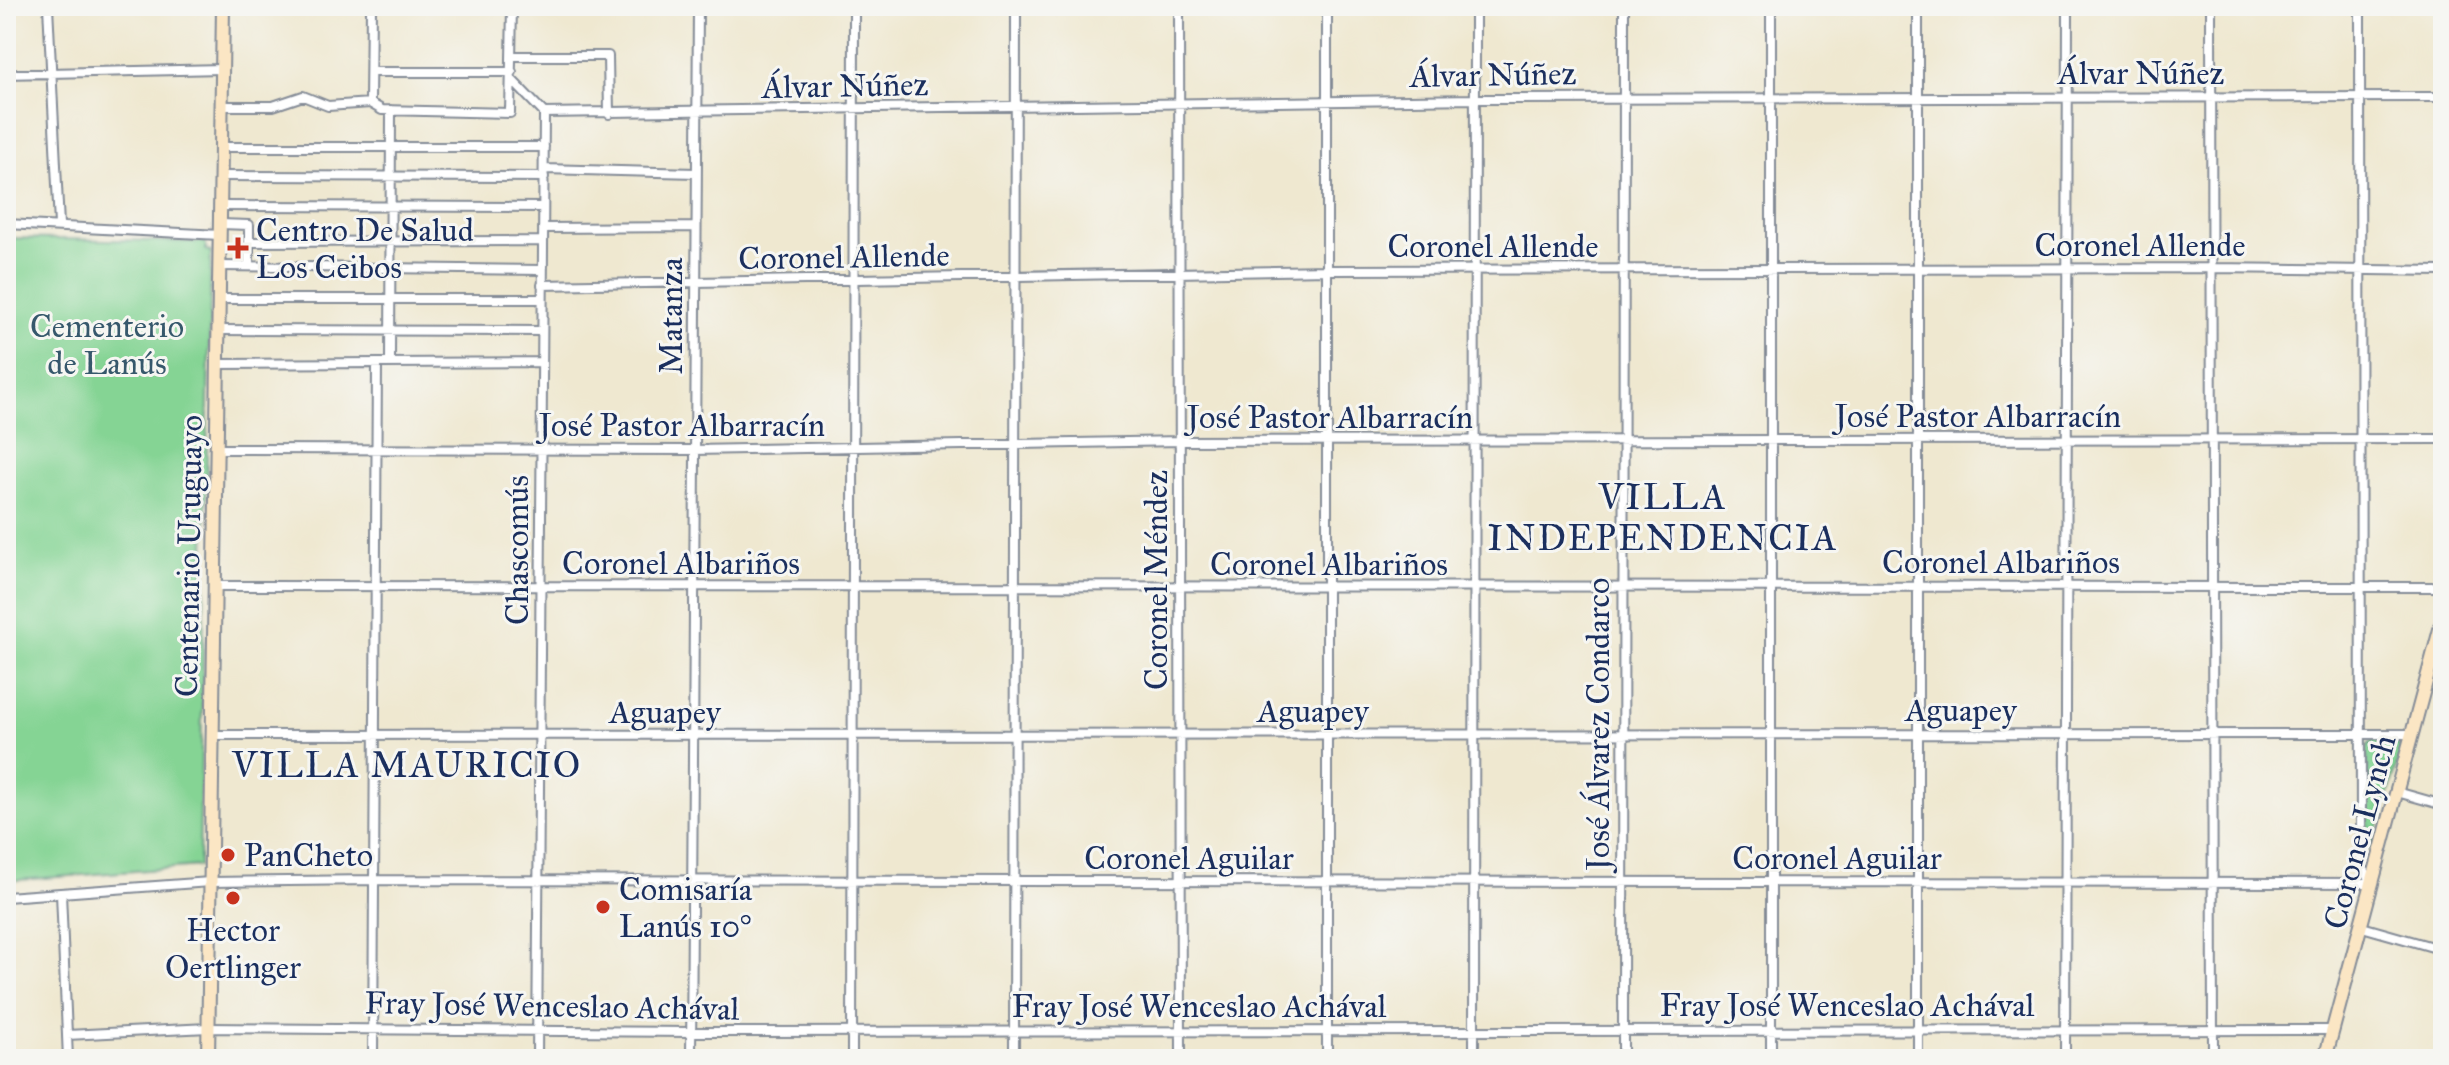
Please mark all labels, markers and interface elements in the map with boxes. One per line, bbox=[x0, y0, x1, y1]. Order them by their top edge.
street label: Álvar Núñez bbox=[1407, 54, 1577, 96]
street label: Álvar Núñez bbox=[2056, 54, 2225, 93]
street label: Álvar Núñez bbox=[759, 65, 929, 107]
place label: Centro De Salud Los Ceibos bbox=[256, 211, 474, 287]
street label: Coronel Allende bbox=[2034, 226, 2246, 265]
street label: Coronel Allende bbox=[1387, 227, 1599, 266]
street label: Coronel Allende bbox=[738, 236, 950, 278]
marker: Centro De Salud Los Ceibos bbox=[227, 237, 249, 259]
street label: Matanza bbox=[652, 257, 691, 374]
park label: Cementerio de Lanús bbox=[30, 307, 184, 383]
street label: José Pastor Albarracín bbox=[1832, 397, 2121, 436]
street label: José Pastor Albarracín bbox=[1184, 398, 1473, 437]
street label: José Pastor Albarracín bbox=[536, 406, 825, 445]
street label: Centenario Uruguayo bbox=[167, 415, 211, 697]
street label: Coronel Méndez bbox=[1137, 470, 1176, 690]
street label: Chascomús bbox=[498, 475, 537, 625]
district label: VILLA INDEPENDENCIA bbox=[1488, 475, 1838, 560]
street label: Coronel Albariños bbox=[1882, 543, 2120, 582]
street label: Coronel Albariños bbox=[562, 544, 800, 583]
street label: Coronel Albariños bbox=[1210, 545, 1448, 584]
street label: José Álvarez Condarco bbox=[1579, 578, 1618, 873]
street label: Aguapey bbox=[1903, 691, 2018, 730]
street label: Aguapey bbox=[1255, 692, 1370, 731]
street label: Aguapey bbox=[607, 693, 722, 732]
street label: Coronel Lynch bbox=[2315, 730, 2405, 933]
district label: VILLA MAURICIO bbox=[231, 743, 582, 787]
place label: PanCheto bbox=[244, 836, 373, 875]
street label: Coronel Aguilar bbox=[1084, 839, 1294, 878]
street label: Coronel Aguilar bbox=[1732, 839, 1942, 878]
marker: PanCheto bbox=[219, 846, 237, 864]
place label: Comisaría Lanús 10° bbox=[619, 870, 753, 946]
marker: Hector Oertlinger bbox=[224, 889, 242, 907]
marker: Comisaría Lanús 10° bbox=[594, 898, 612, 916]
place label: Hector Oertlinger bbox=[165, 911, 301, 987]
street label: Fray José Wenceslao Achával bbox=[364, 983, 740, 1029]
street label: Fray José Wenceslao Achával bbox=[1660, 986, 2035, 1025]
street label: Fray José Wenceslao Achával bbox=[1012, 987, 1387, 1026]

